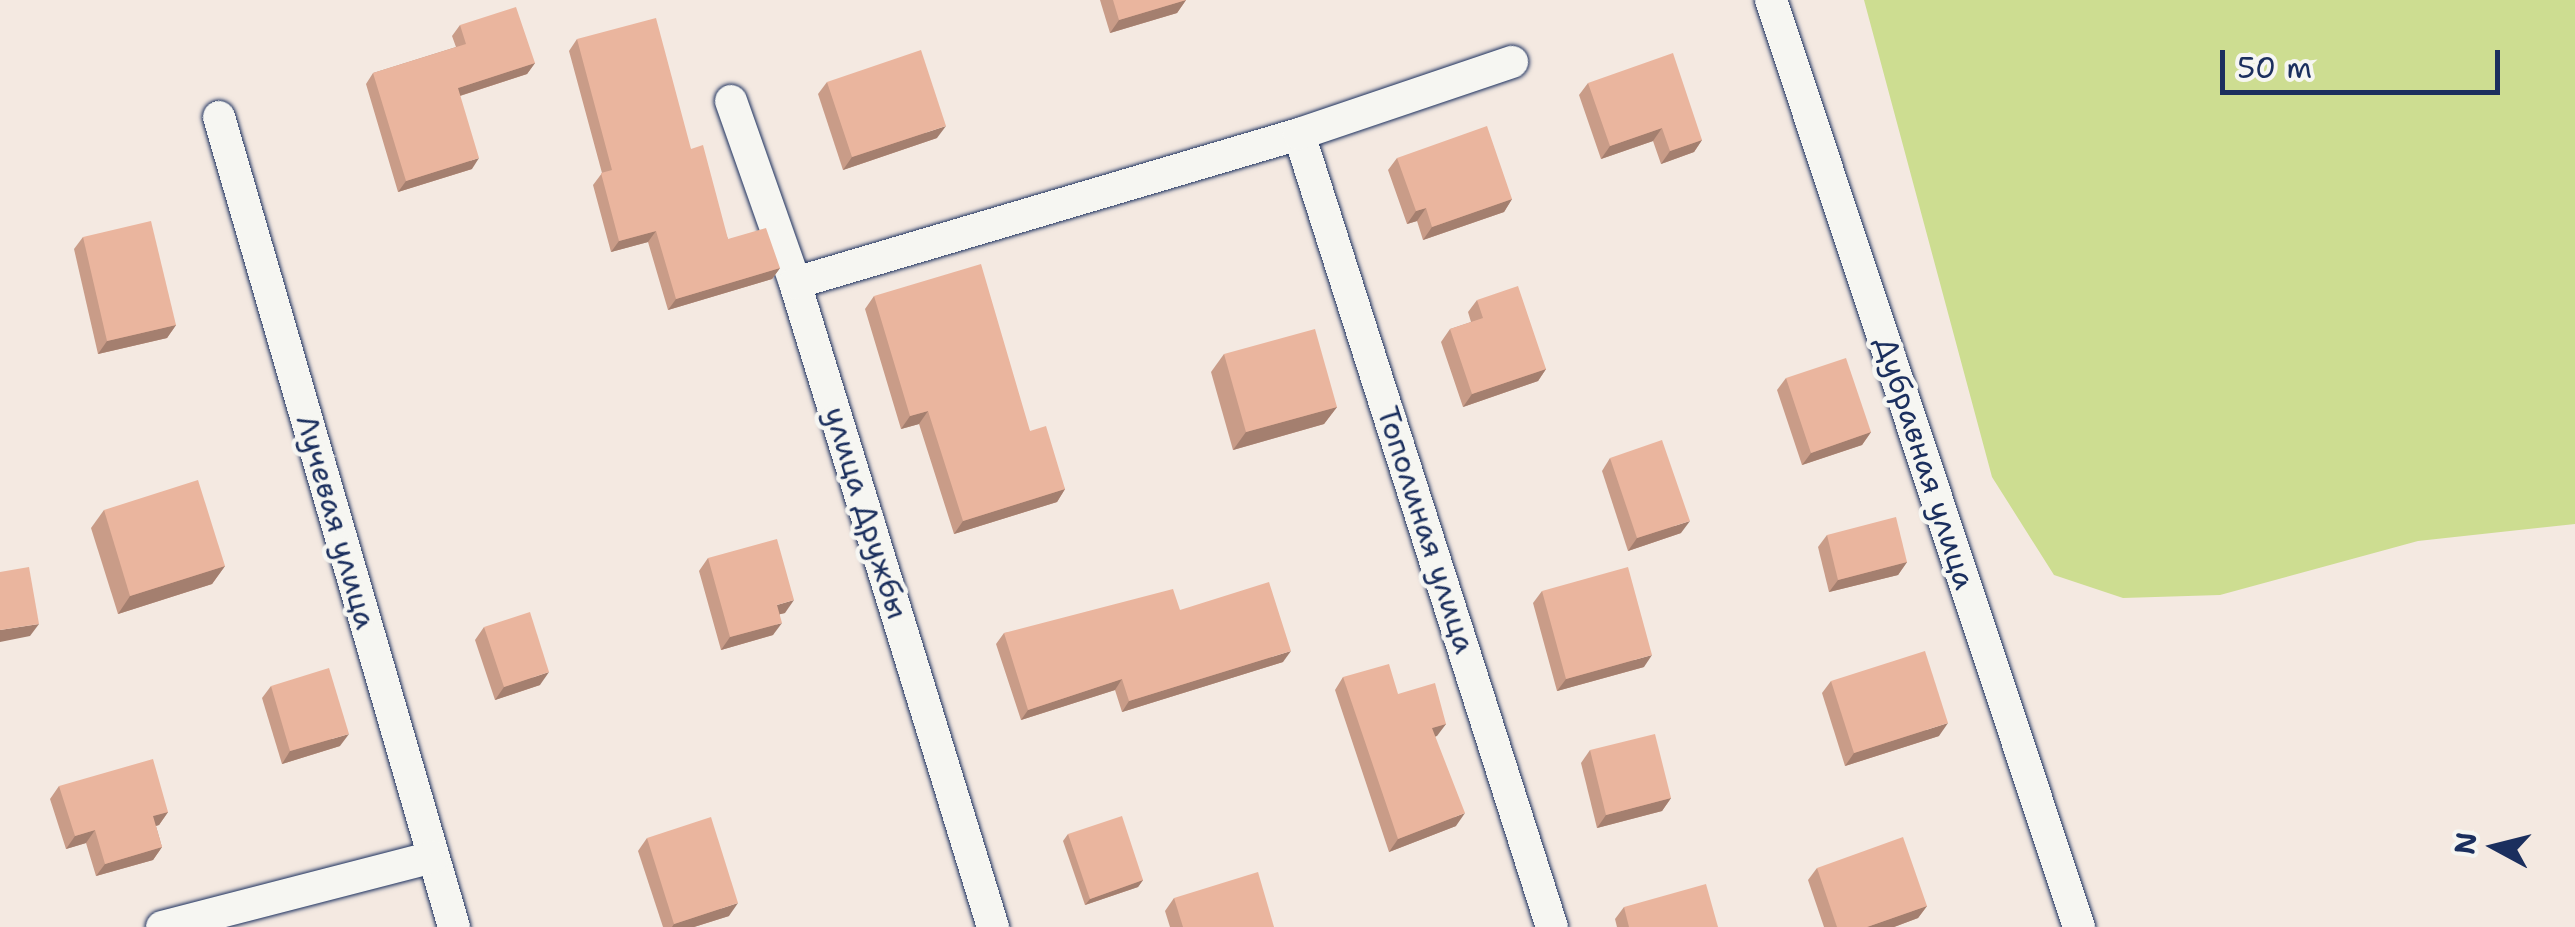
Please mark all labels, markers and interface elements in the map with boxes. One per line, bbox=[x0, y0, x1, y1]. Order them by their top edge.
scale bar bbox=[2225, 30, 2505, 92]
text: 50 m bbox=[2237, 47, 2312, 88]
street label: Дубравная улица bbox=[1867, 332, 1983, 594]
street label: Тополиная улица bbox=[1369, 402, 1483, 658]
street label: улица Дружбы bbox=[817, 403, 915, 623]
street label: Лучевая улица bbox=[288, 411, 384, 633]
north arrow bbox=[2445, 797, 2545, 897]
text: N bbox=[2445, 830, 2485, 857]

